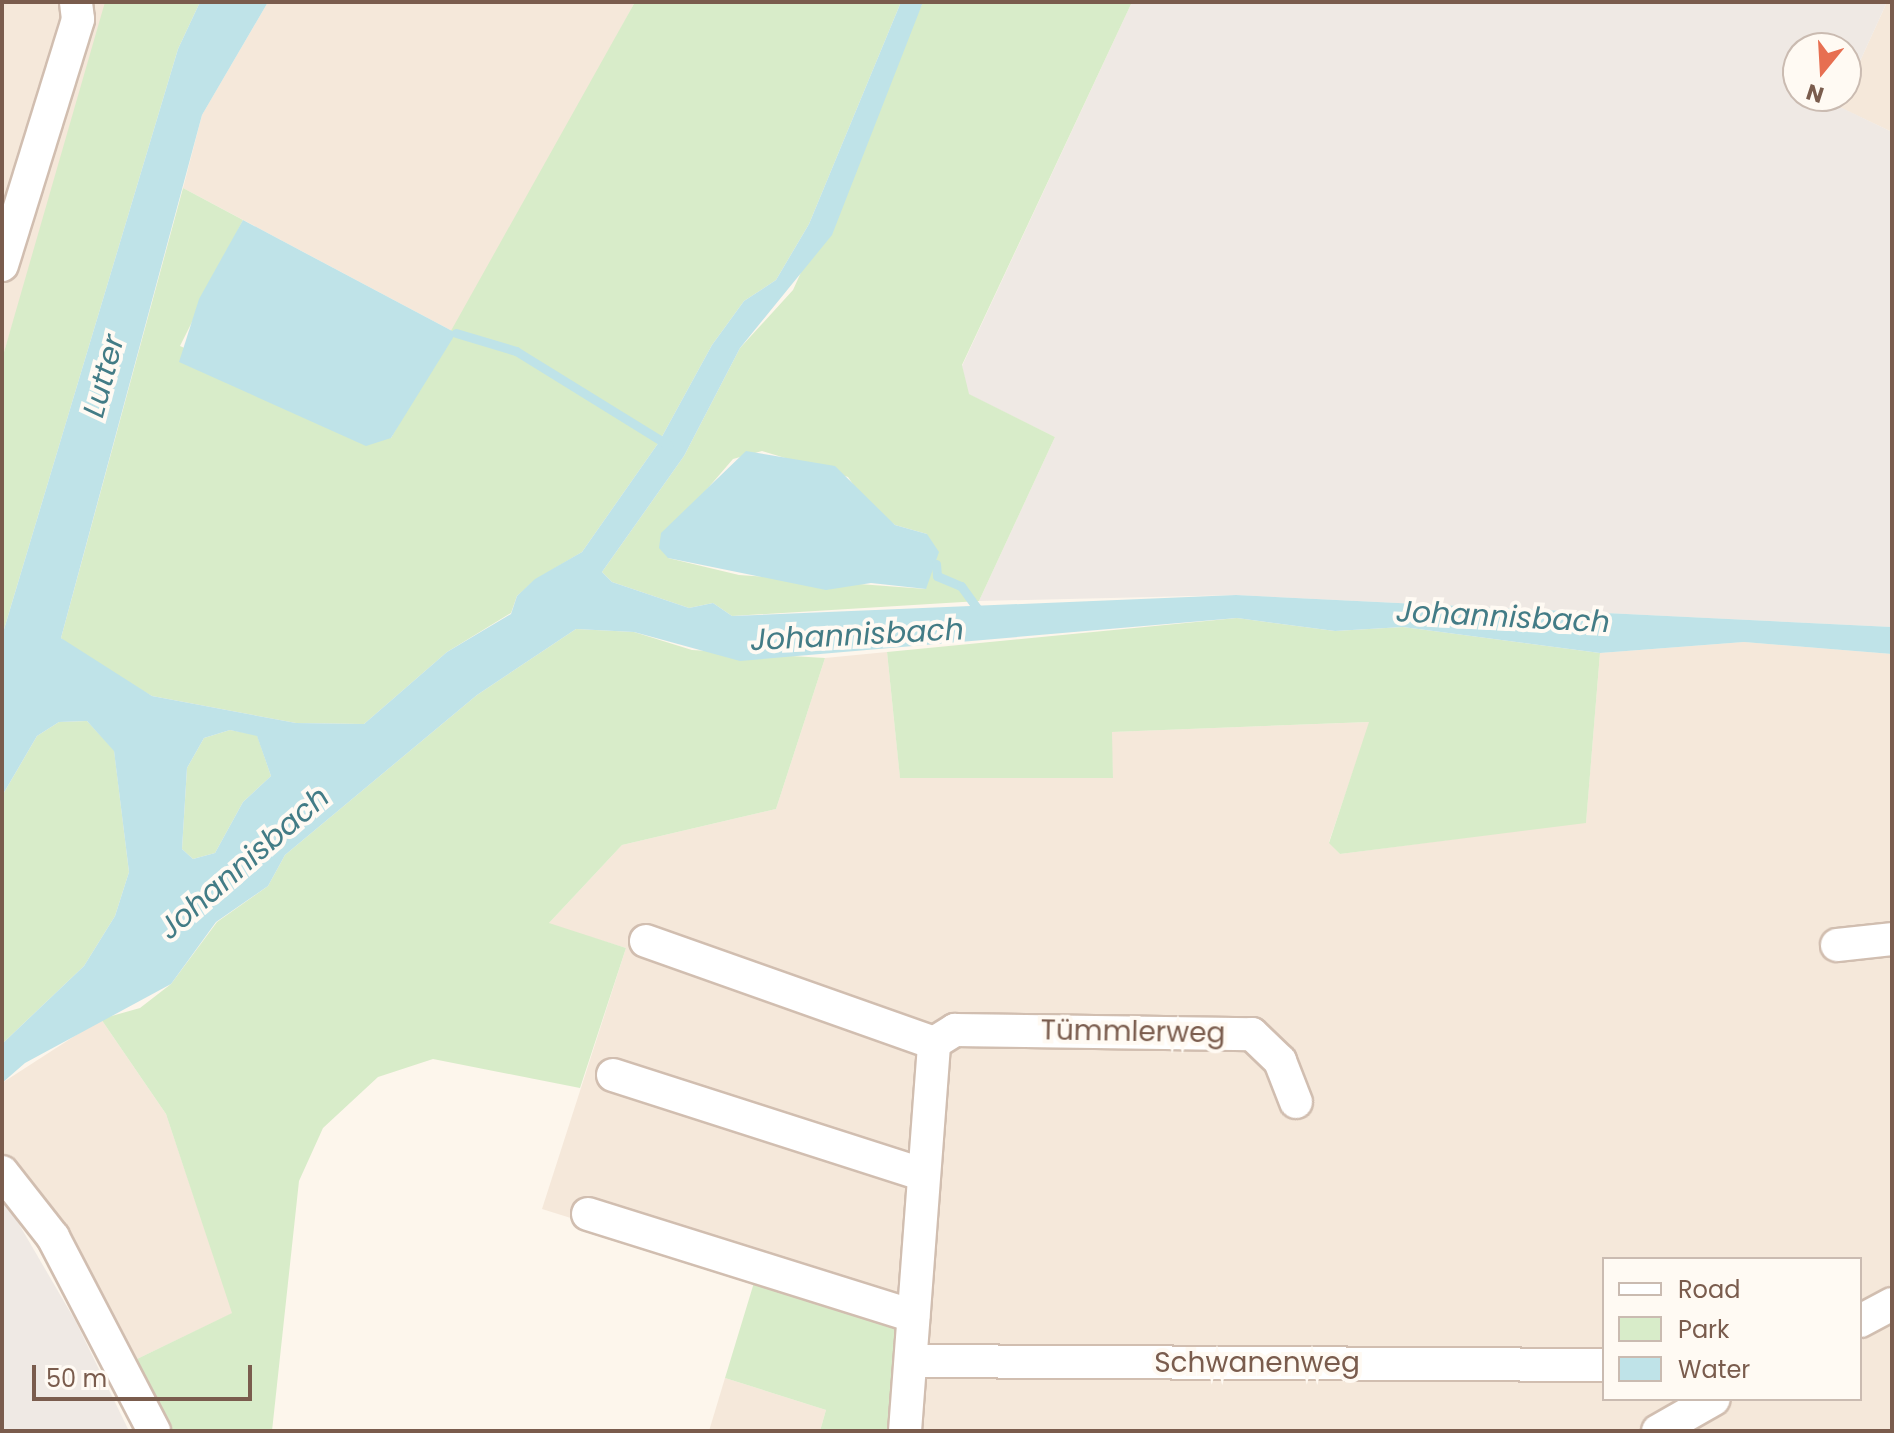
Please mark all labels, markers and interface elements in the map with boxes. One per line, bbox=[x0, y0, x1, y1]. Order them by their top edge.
north arrow bbox=[1782, 32, 1862, 112]
text: N bbox=[1802, 76, 1828, 111]
water label: Lutter bbox=[76, 331, 132, 421]
water label: Johannisbach bbox=[1395, 593, 1611, 641]
water label: Johannisbach bbox=[749, 611, 965, 659]
water label: Johannisbach bbox=[151, 779, 337, 947]
street label: Tümmlerweg bbox=[1040, 1014, 1226, 1050]
legend bbox=[1602, 1257, 1862, 1401]
text: Road bbox=[1678, 1273, 1740, 1306]
text: Park bbox=[1678, 1313, 1729, 1346]
street label: Schwanenweg bbox=[1154, 1346, 1360, 1380]
scale bar bbox=[36, 1349, 256, 1399]
text: Water bbox=[1678, 1353, 1750, 1386]
text: 50 m bbox=[46, 1362, 107, 1395]

